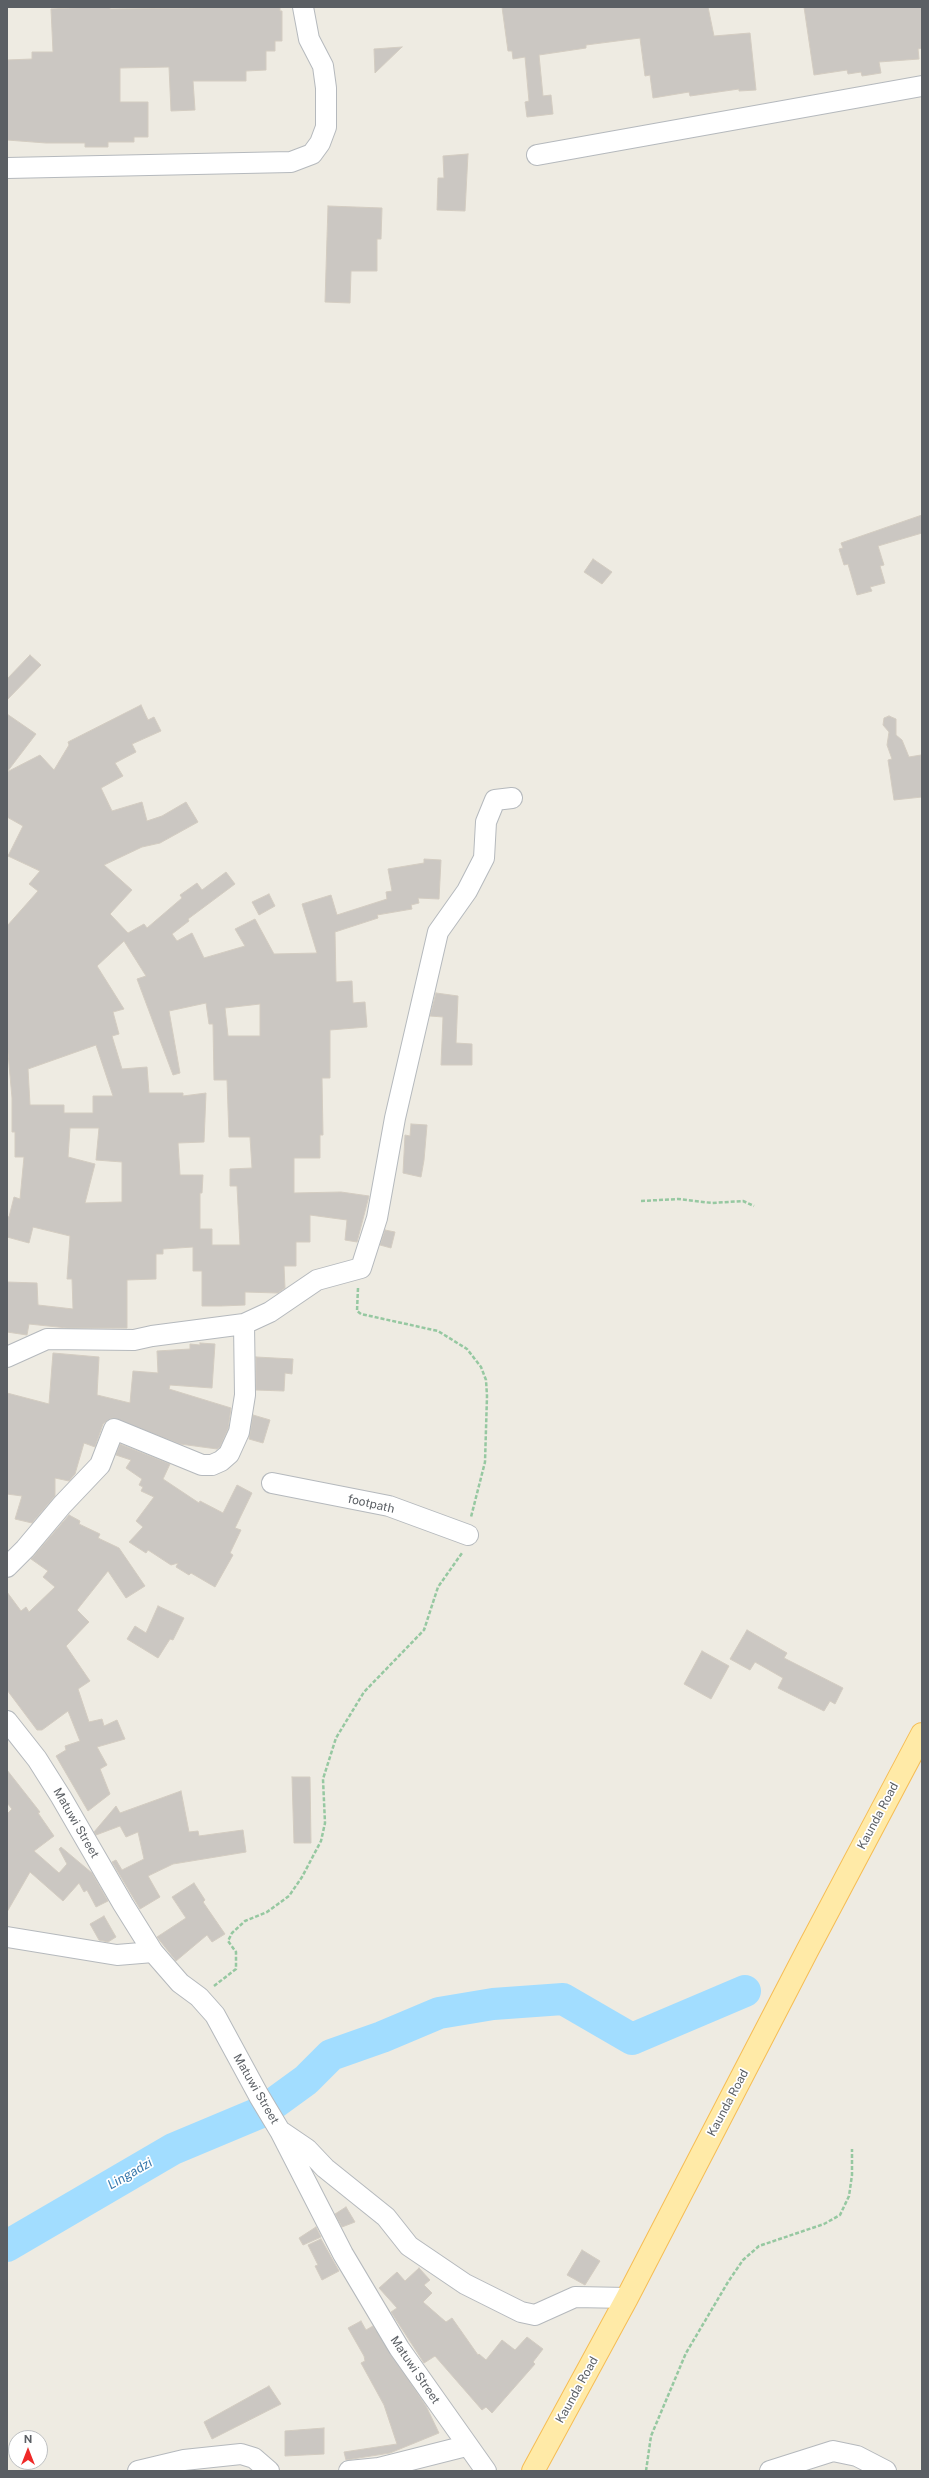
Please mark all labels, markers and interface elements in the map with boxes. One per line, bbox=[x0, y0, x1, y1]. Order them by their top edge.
street label: footpath bbox=[346, 1492, 396, 1516]
street label: Kaunda Road bbox=[854, 1780, 902, 1852]
street label: Matuwi Street bbox=[50, 1785, 102, 1861]
street label: Matuwi Street bbox=[230, 2051, 282, 2127]
street label: Kaunda Road bbox=[704, 2067, 752, 2139]
water label: Lingadzi bbox=[105, 2155, 155, 2193]
street label: Matuwi Street bbox=[387, 2333, 443, 2407]
street label: Kaunda Road bbox=[553, 2354, 601, 2426]
north arrow bbox=[8, 2430, 48, 2470]
text: N bbox=[24, 2433, 32, 2445]

